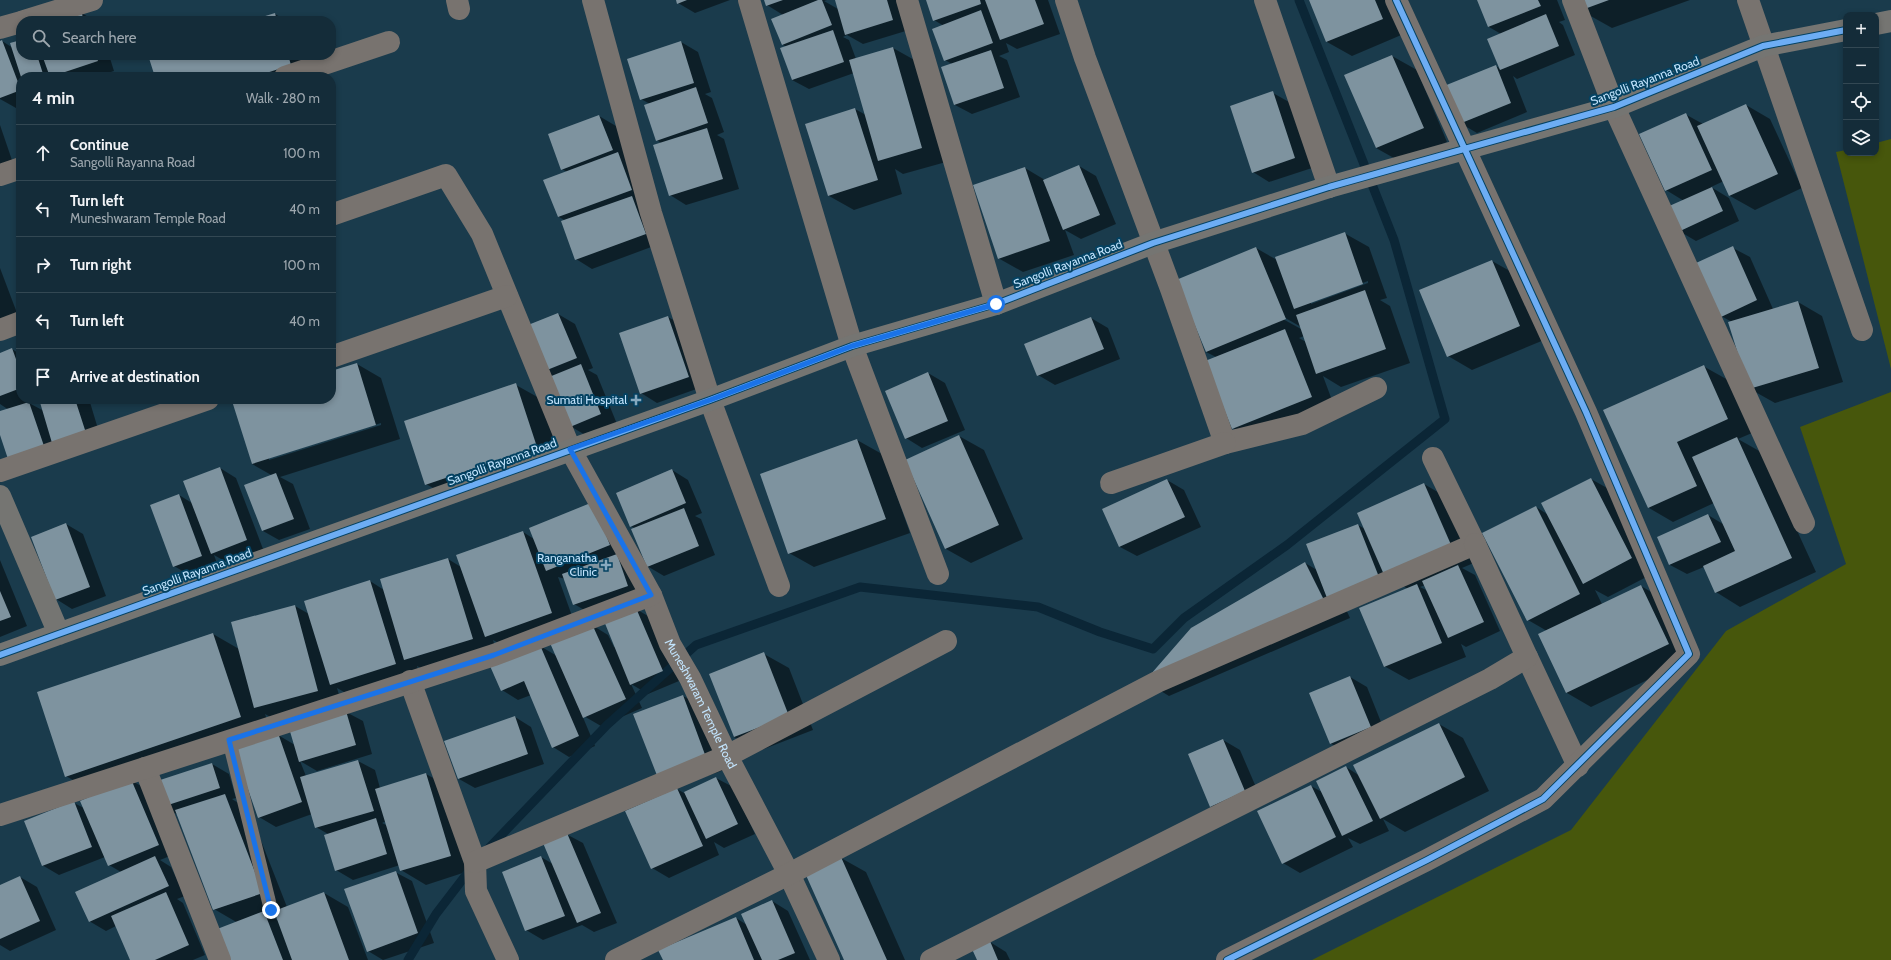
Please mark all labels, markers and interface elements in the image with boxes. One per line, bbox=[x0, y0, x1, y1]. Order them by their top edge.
map controls bbox=[1843, 12, 1879, 156]
button: + bbox=[1843, 12, 1879, 48]
search box bbox=[16, 16, 336, 60]
icon: search bbox=[30, 27, 52, 49]
text: Search here bbox=[62, 29, 137, 47]
button: − bbox=[1843, 48, 1879, 84]
street label: Sangolli Rayanna Road bbox=[1588, 53, 1701, 108]
button: locate bbox=[1843, 84, 1879, 120]
text: 4 min bbox=[32, 88, 75, 108]
text: Walk · 280 m bbox=[246, 90, 320, 106]
button: layers bbox=[1843, 120, 1879, 156]
text: Continue bbox=[70, 136, 129, 154]
icon: ahead bbox=[32, 142, 54, 164]
text: 100 m bbox=[283, 145, 320, 161]
text: Sangolli Rayanna Road bbox=[70, 154, 195, 170]
text: Turn left bbox=[70, 192, 124, 210]
icon: left bbox=[32, 198, 54, 220]
text: 40 m bbox=[289, 201, 320, 217]
text: Muneshwaram Temple Road bbox=[70, 210, 226, 226]
street label: Sangolli Rayanna Road bbox=[1011, 236, 1124, 291]
icon: right bbox=[32, 254, 54, 276]
text: Turn right bbox=[70, 256, 131, 274]
text: 100 m bbox=[283, 257, 320, 273]
route start bbox=[987, 295, 1005, 313]
icon: left bbox=[32, 310, 54, 332]
text: Turn left bbox=[70, 312, 124, 330]
text: 40 m bbox=[289, 313, 320, 329]
icon: arrive bbox=[32, 366, 54, 388]
text: Arrive at destination bbox=[70, 368, 200, 386]
place label: Sumati Hospital bbox=[547, 392, 627, 407]
marker: Sumati Hospital bbox=[630, 394, 642, 406]
street label: Sangolli Rayanna Road bbox=[445, 435, 559, 488]
street label: Sangolli Rayanna Road bbox=[140, 545, 254, 598]
place label: Ranganatha Clinic bbox=[537, 550, 598, 579]
marker: Ranganatha Clinic bbox=[600, 559, 612, 571]
street label: Muneshwaram Temple Road bbox=[662, 636, 740, 771]
route end bbox=[262, 901, 280, 919]

